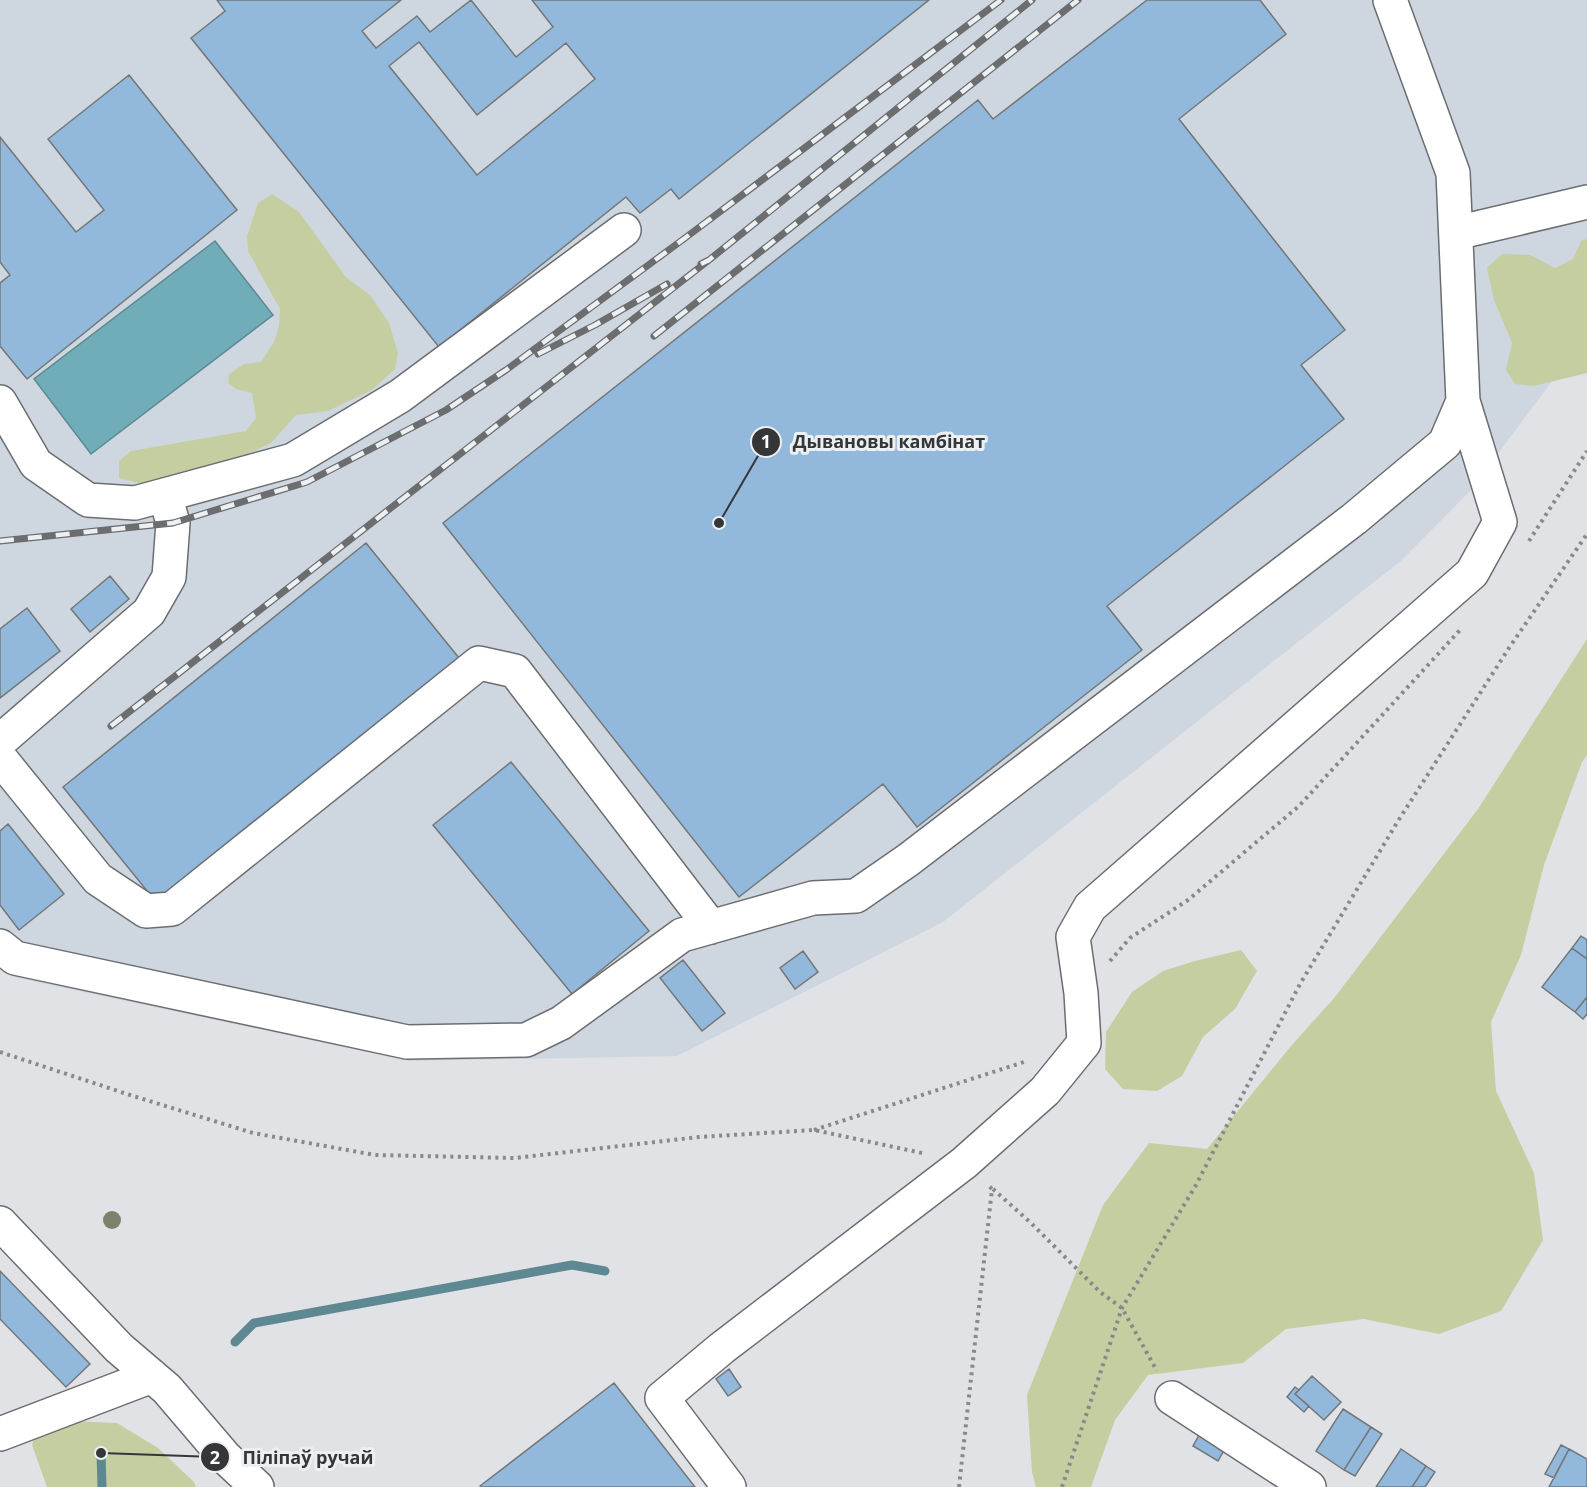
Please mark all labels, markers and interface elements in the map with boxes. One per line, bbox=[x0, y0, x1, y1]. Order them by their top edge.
callout: Дывановы камбінат bbox=[751, 424, 997, 460]
text: 1 bbox=[761, 429, 771, 453]
text: Дывановы камбінат bbox=[793, 429, 985, 453]
callout: Піліпаў ручай bbox=[200, 1439, 385, 1475]
text: 2 bbox=[210, 1445, 220, 1469]
text: Піліпаў ручай bbox=[243, 1445, 373, 1469]

